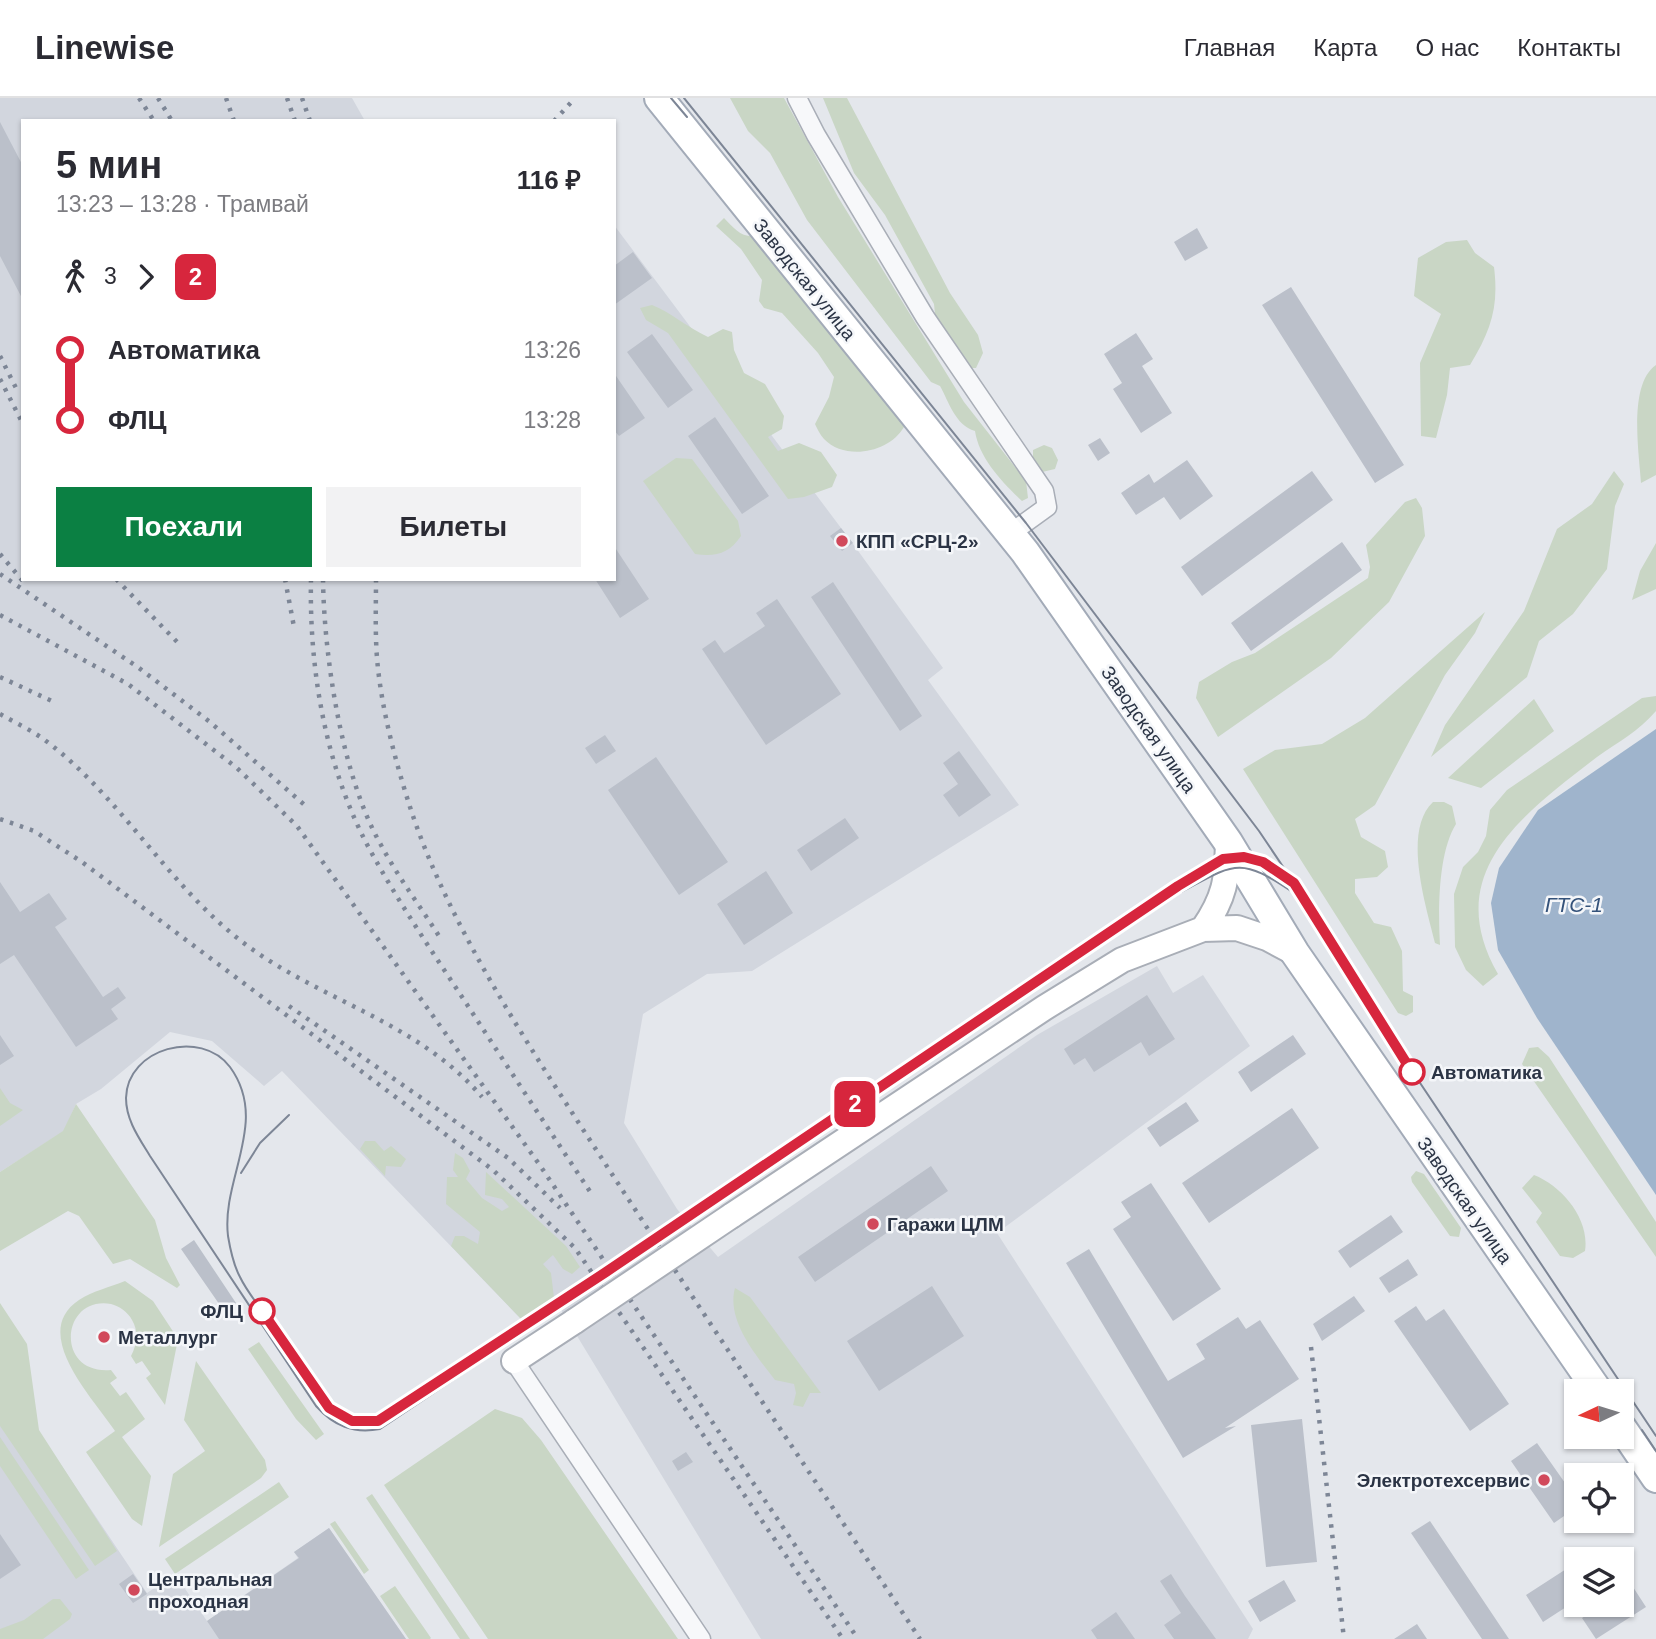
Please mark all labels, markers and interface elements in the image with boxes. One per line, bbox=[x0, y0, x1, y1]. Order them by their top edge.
text: Linewise bbox=[35, 29, 174, 66]
text: Главная bbox=[1184, 34, 1275, 61]
text: Карта bbox=[1313, 34, 1377, 61]
text: О нас bbox=[1415, 34, 1479, 61]
text: Контакты bbox=[1517, 34, 1621, 61]
text: 5 мин bbox=[56, 144, 162, 186]
text: 116 ₽ bbox=[517, 165, 581, 195]
text: 13:23 – 13:28 · Трамвай bbox=[56, 191, 309, 217]
street label: Заводская улица bbox=[749, 215, 860, 344]
icon: walk bbox=[56, 258, 94, 296]
icon: forward bbox=[127, 258, 165, 296]
text: 3 bbox=[104, 263, 117, 289]
text: 2 bbox=[189, 263, 202, 290]
text: Автоматика bbox=[108, 335, 260, 365]
text: 13:26 bbox=[523, 337, 581, 363]
text: ФЛЦ bbox=[108, 405, 166, 435]
text: 13:28 bbox=[523, 407, 581, 433]
button: Поехали bbox=[56, 487, 312, 567]
button: Билеты bbox=[326, 487, 581, 567]
place label: КПП «СРЦ-2» bbox=[856, 531, 979, 552]
marker: КПП «СРЦ-2» bbox=[834, 533, 850, 549]
street label: Заводская улица bbox=[1097, 662, 1200, 797]
water label: ГТС-1 bbox=[1545, 893, 1603, 916]
marker: Автоматика bbox=[1399, 1059, 1425, 1085]
place label: Автоматика bbox=[1431, 1062, 1542, 1083]
line badge: 2 bbox=[832, 1081, 878, 1127]
text: 2 bbox=[848, 1090, 862, 1117]
street label: Заводская улица bbox=[1413, 1133, 1516, 1268]
place label: Гаражи ЦЛМ bbox=[887, 1214, 1004, 1235]
marker: Гаражи ЦЛМ bbox=[865, 1216, 881, 1232]
marker: ФЛЦ bbox=[249, 1298, 275, 1324]
place label: ФЛЦ bbox=[200, 1301, 243, 1322]
place label: Металлург bbox=[118, 1327, 218, 1348]
marker: Металлург bbox=[96, 1329, 112, 1345]
north arrow bbox=[1564, 1379, 1634, 1449]
map controls bbox=[1564, 1379, 1634, 1617]
button: locate bbox=[1564, 1463, 1634, 1533]
place label: Электротехсервис bbox=[1357, 1470, 1530, 1491]
marker: Электротехсервис bbox=[1536, 1472, 1552, 1488]
button: layers bbox=[1564, 1547, 1634, 1617]
place label: Центральная проходная bbox=[148, 1569, 273, 1612]
marker: Центральная проходная bbox=[126, 1582, 142, 1598]

